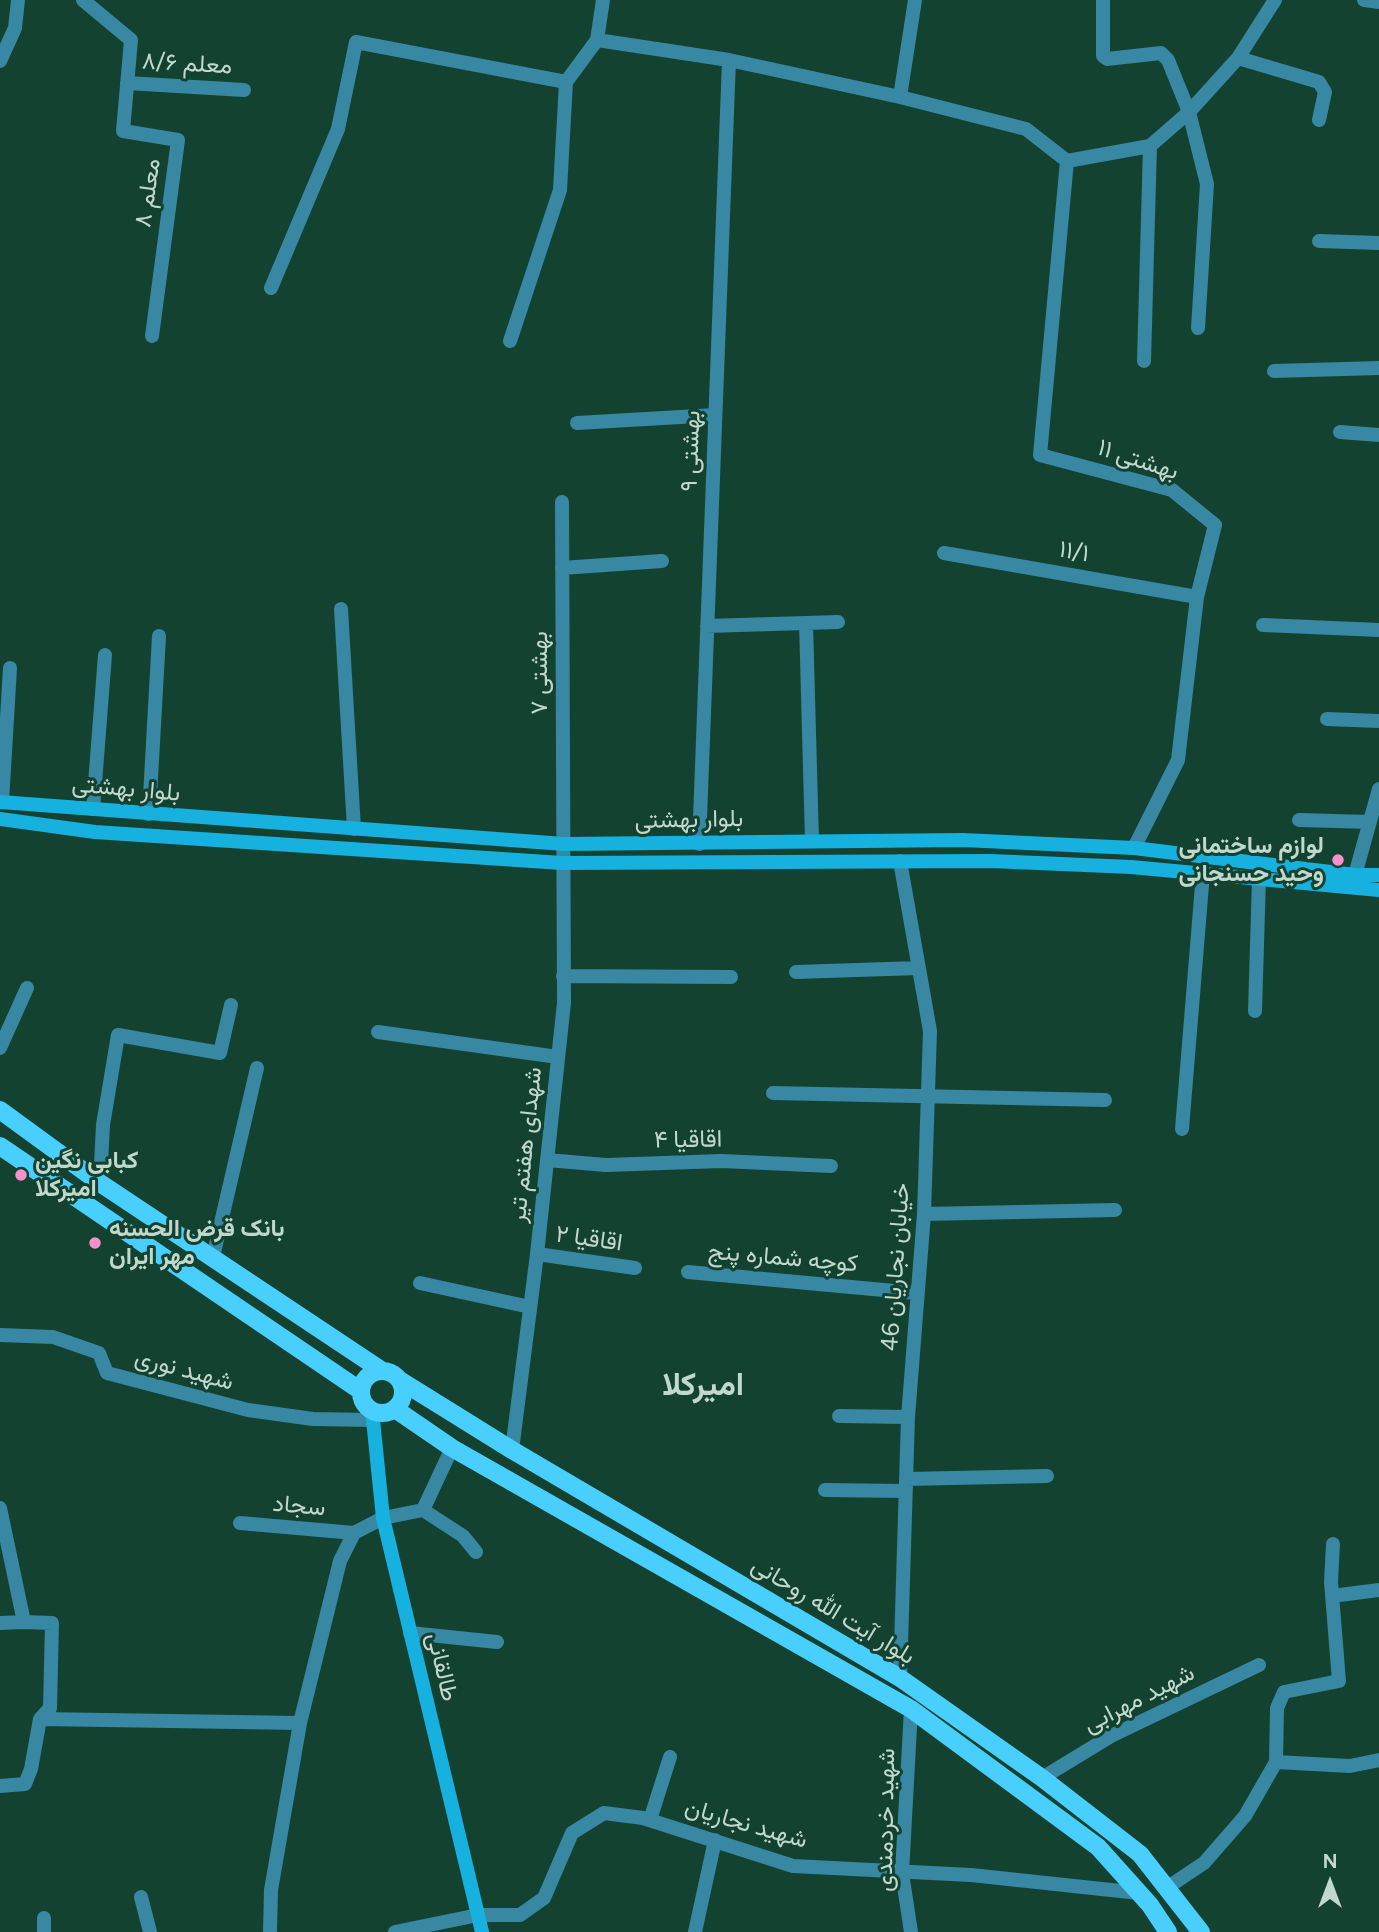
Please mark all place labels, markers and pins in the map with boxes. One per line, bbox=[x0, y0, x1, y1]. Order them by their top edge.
place label: لوازم ساختمانی وحید حسنجانی bbox=[1179, 832, 1324, 888]
marker: لوازم ساختمانی وحید حسنجانی bbox=[1330, 852, 1346, 868]
place label: کبابی نگین امیرکلا bbox=[35, 1147, 138, 1203]
marker: کبابی نگین امیرکلا bbox=[13, 1167, 29, 1183]
place label: بانک قرض الحسنه مهر ایران bbox=[109, 1215, 284, 1271]
marker: بانک قرض الحسنه مهر ایران bbox=[87, 1235, 103, 1251]

